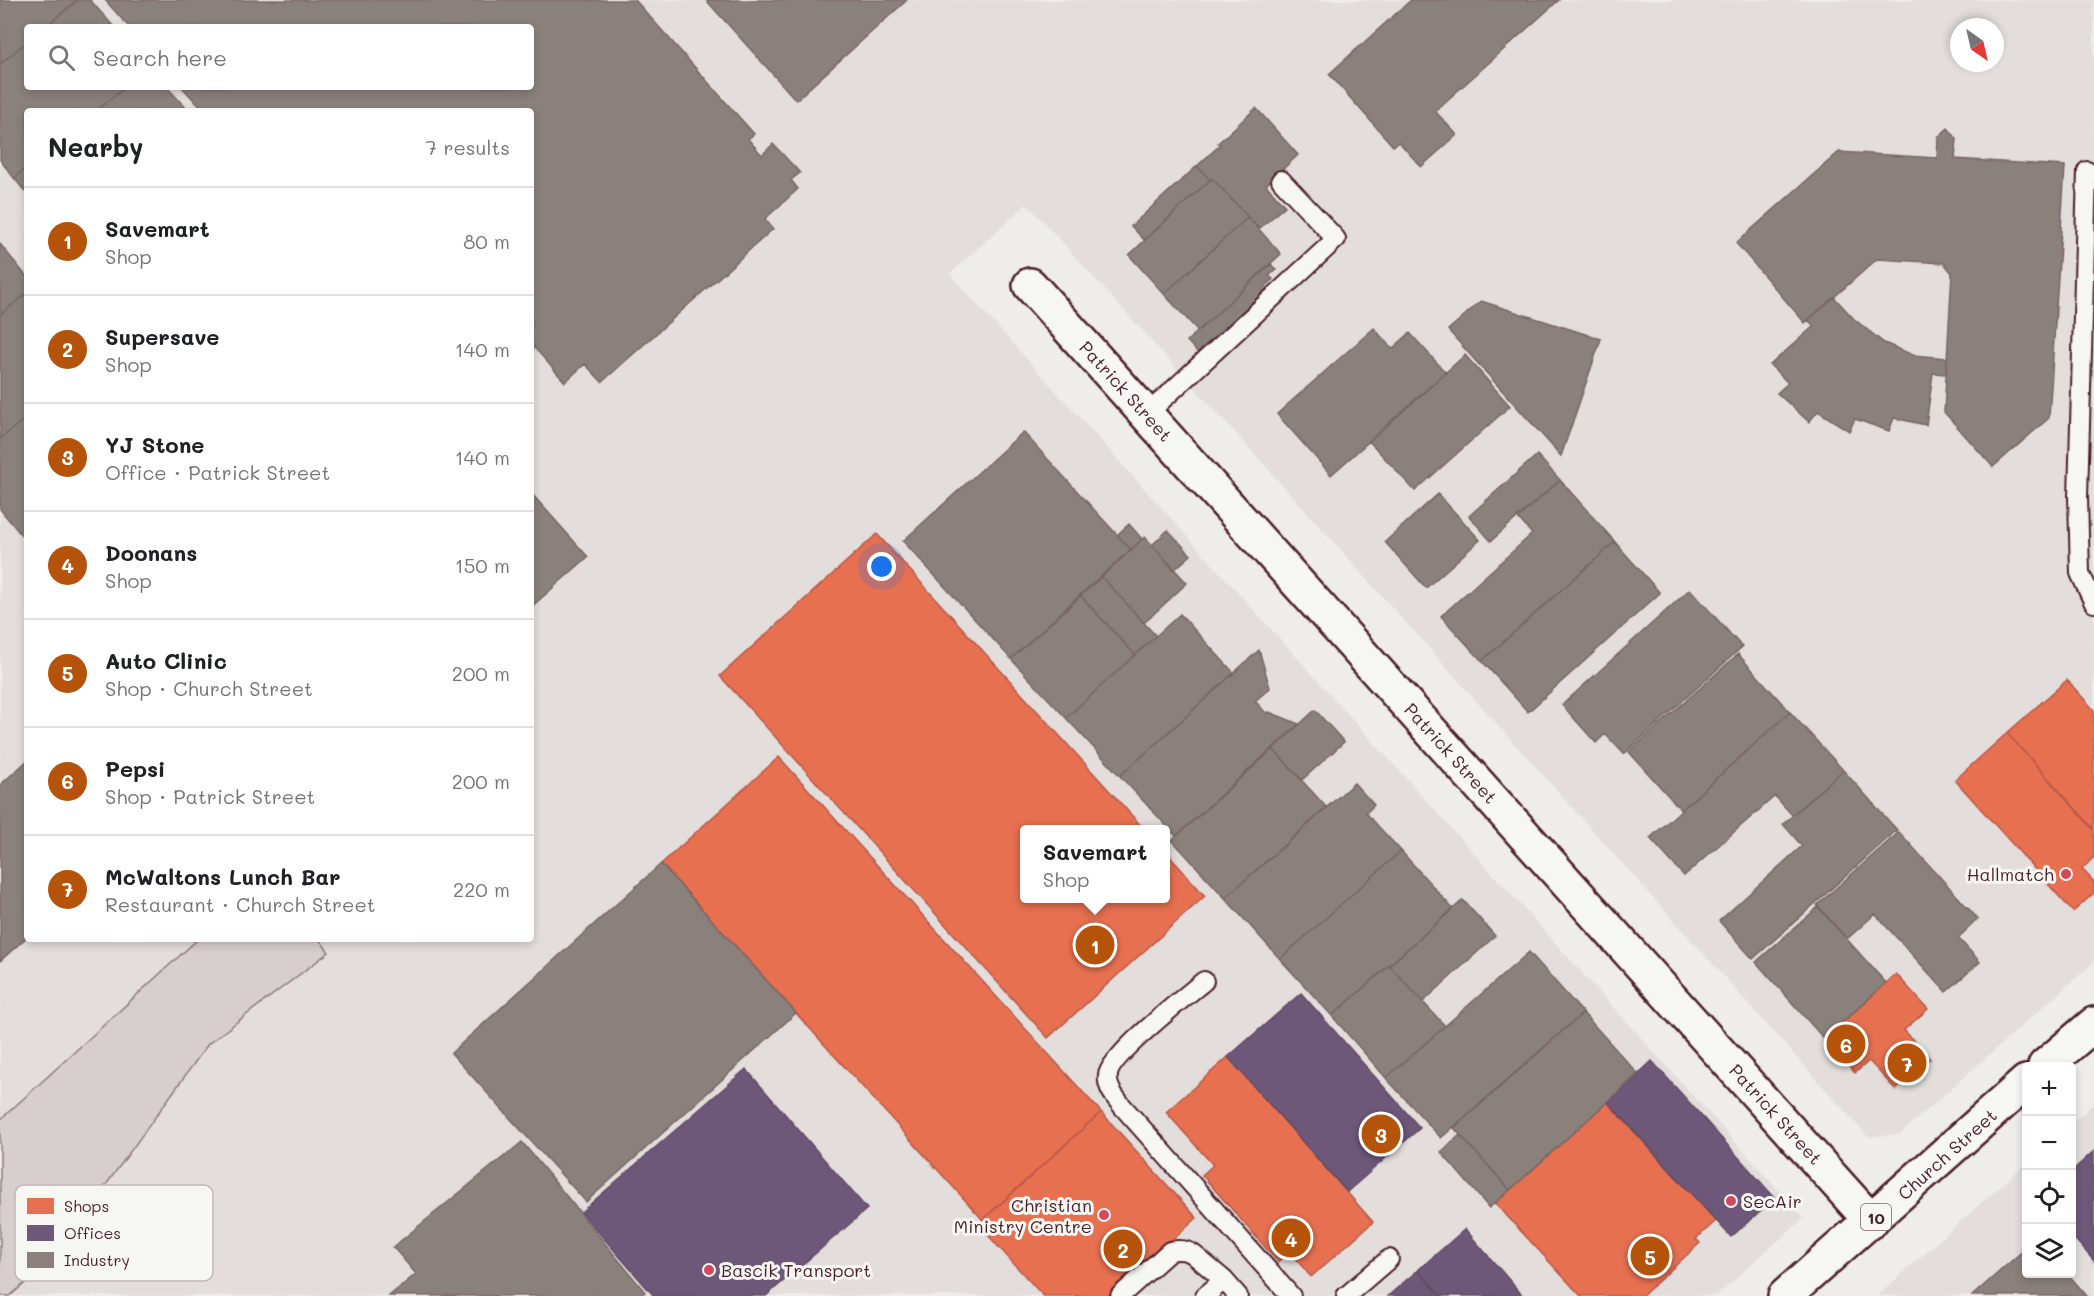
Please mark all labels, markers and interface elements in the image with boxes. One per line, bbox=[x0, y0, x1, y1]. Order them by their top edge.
north arrow bbox=[1950, 18, 2004, 72]
search box bbox=[24, 24, 534, 90]
icon: search bbox=[45, 41, 78, 74]
text: Search here bbox=[93, 43, 227, 72]
text: Nearby bbox=[48, 130, 143, 164]
text: 7 results bbox=[426, 134, 510, 160]
text: Savemart bbox=[105, 214, 210, 243]
text: 1 bbox=[63, 228, 72, 254]
text: 80 m bbox=[463, 228, 510, 254]
text: Shop bbox=[105, 243, 152, 269]
text: Supersave bbox=[105, 322, 219, 351]
street label: Patrick Street bbox=[1074, 335, 1178, 447]
text: 2 bbox=[62, 336, 73, 362]
text: 140 m bbox=[455, 336, 510, 362]
text: Shop bbox=[105, 351, 152, 377]
text: YJ Stone bbox=[105, 430, 204, 459]
text: 3 bbox=[62, 444, 74, 470]
text: 140 m bbox=[455, 444, 510, 470]
text: Office · Patrick Street bbox=[105, 459, 330, 485]
text: Doonans bbox=[105, 538, 197, 567]
text: 4 bbox=[61, 552, 74, 578]
text: 150 m bbox=[455, 552, 510, 578]
your location bbox=[867, 552, 896, 581]
text: Shop bbox=[105, 567, 152, 593]
text: Auto Clinic bbox=[105, 646, 227, 675]
text: 5 bbox=[62, 660, 73, 686]
text: 200 m bbox=[452, 660, 510, 686]
text: Shop · Church Street bbox=[105, 675, 313, 701]
street label: Patrick Street bbox=[1399, 697, 1503, 809]
text: Pepsi bbox=[105, 754, 166, 783]
text: 6 bbox=[61, 768, 74, 794]
text: 200 m bbox=[452, 768, 510, 794]
text: Shop · Patrick Street bbox=[105, 783, 315, 809]
popup bbox=[1020, 825, 1170, 903]
text: Savemart bbox=[1043, 837, 1147, 866]
text: McWaltons Lunch Bar bbox=[105, 862, 341, 891]
place label: Hallmatch bbox=[1967, 862, 2054, 886]
text: Shop bbox=[1043, 866, 1089, 892]
marker: Hallmatch bbox=[2059, 867, 2073, 881]
text: 7 bbox=[62, 876, 73, 902]
text: 220 m bbox=[453, 876, 510, 902]
text: Restaurant · Church Street bbox=[105, 891, 376, 917]
pin: 1 bbox=[1076, 922, 1114, 968]
pin: 6 bbox=[1826, 1022, 1866, 1066]
pin: 7 bbox=[1888, 1040, 1926, 1086]
street label: Patrick Street bbox=[1724, 1058, 1828, 1170]
map controls bbox=[2022, 1062, 2076, 1278]
button: + bbox=[2022, 1062, 2076, 1116]
street label: Church Street bbox=[1892, 1103, 2002, 1205]
pin: 3 bbox=[1362, 1112, 1400, 1156]
button: − bbox=[2022, 1116, 2076, 1170]
button: locate bbox=[2022, 1170, 2076, 1224]
legend bbox=[15, 1185, 213, 1281]
place label: SecAir bbox=[1743, 1189, 1802, 1213]
place label: Christian Ministry Centre bbox=[954, 1193, 1092, 1238]
marker: SecAir bbox=[1724, 1194, 1738, 1208]
text: Shops bbox=[64, 1195, 109, 1216]
road number: 10 bbox=[1861, 1204, 1891, 1230]
marker: Christian Ministry Centre bbox=[1097, 1208, 1111, 1222]
pin: 4 bbox=[1272, 1216, 1310, 1260]
text: Offices bbox=[64, 1222, 121, 1243]
button: layers bbox=[2022, 1224, 2076, 1278]
pin: 2 bbox=[1104, 1226, 1142, 1272]
pin: 5 bbox=[1630, 1234, 1670, 1278]
text: Industry bbox=[64, 1249, 130, 1270]
place label: Bascik Transport bbox=[721, 1258, 871, 1282]
marker: Bascik Transport bbox=[702, 1263, 716, 1277]

